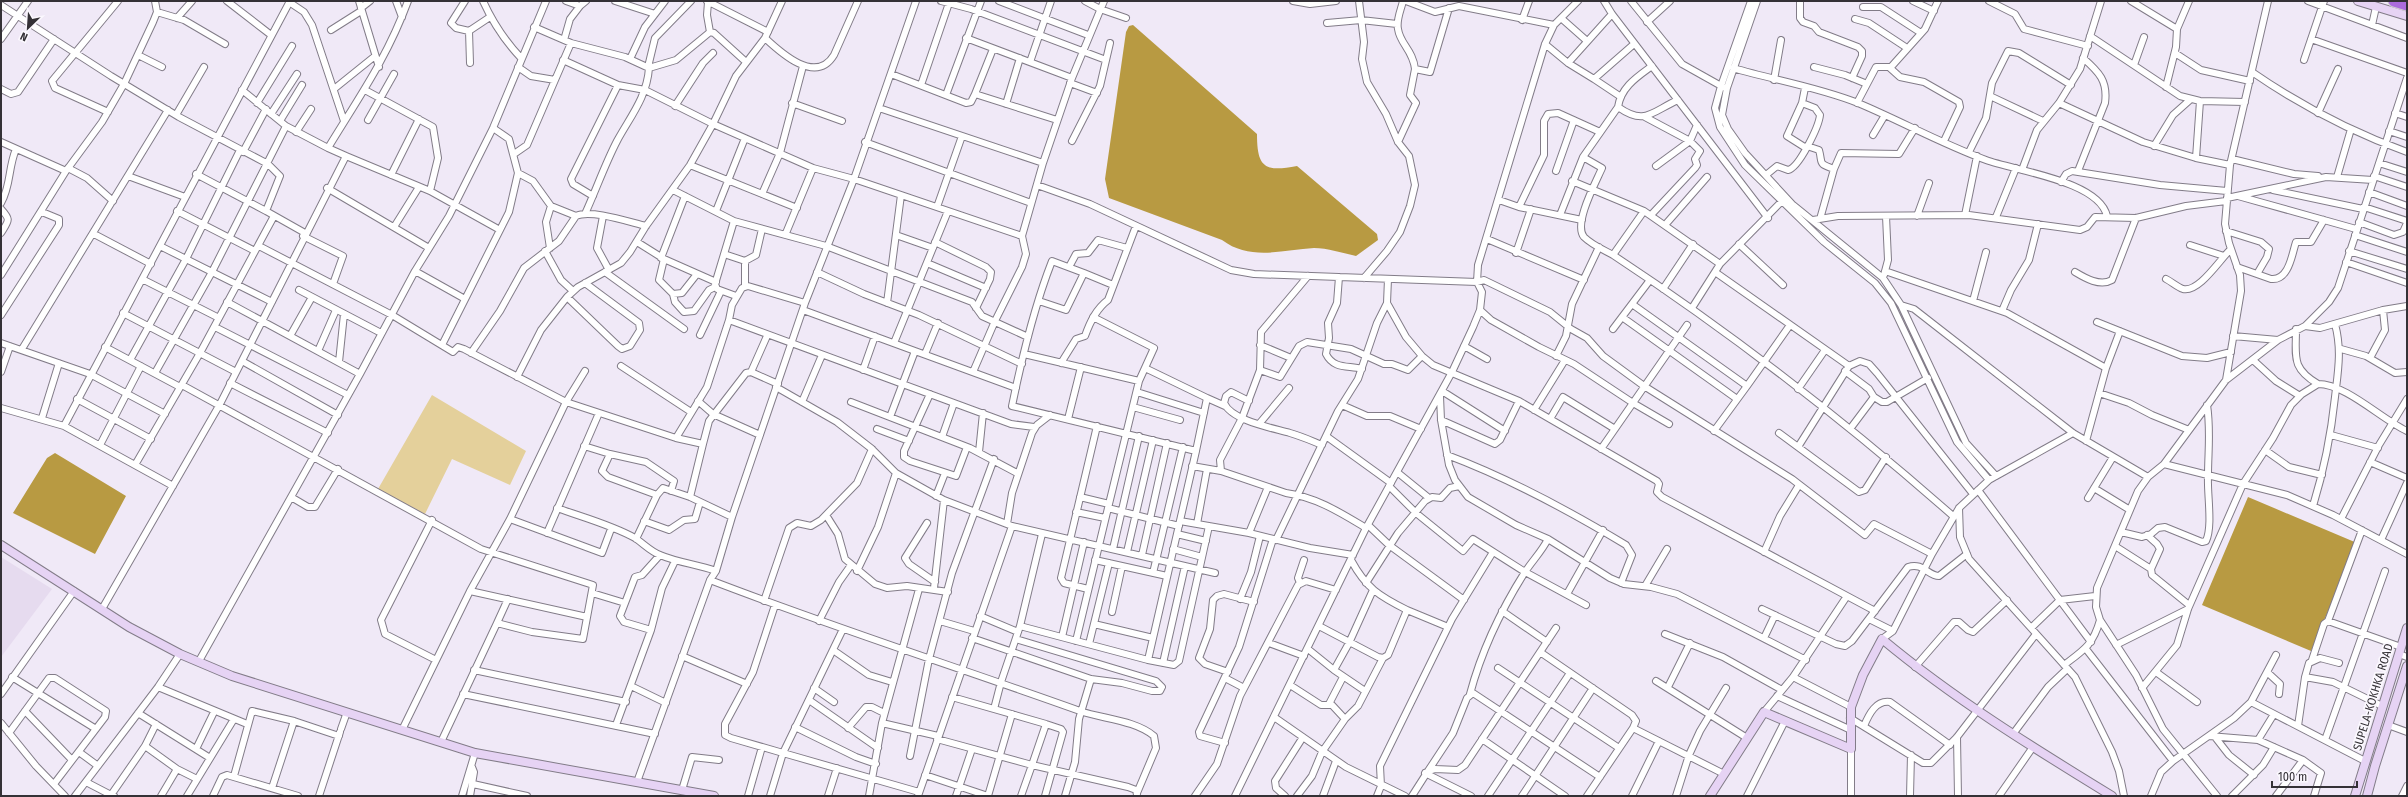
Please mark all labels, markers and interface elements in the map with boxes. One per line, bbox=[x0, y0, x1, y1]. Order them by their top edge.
north arrow bbox=[8, 8, 48, 48]
text: N bbox=[18, 29, 30, 44]
street label: SUPELA-KOKHKA ROAD bbox=[2350, 642, 2396, 752]
scale bar bbox=[2272, 763, 2357, 789]
text: 100 m bbox=[2278, 770, 2307, 784]

